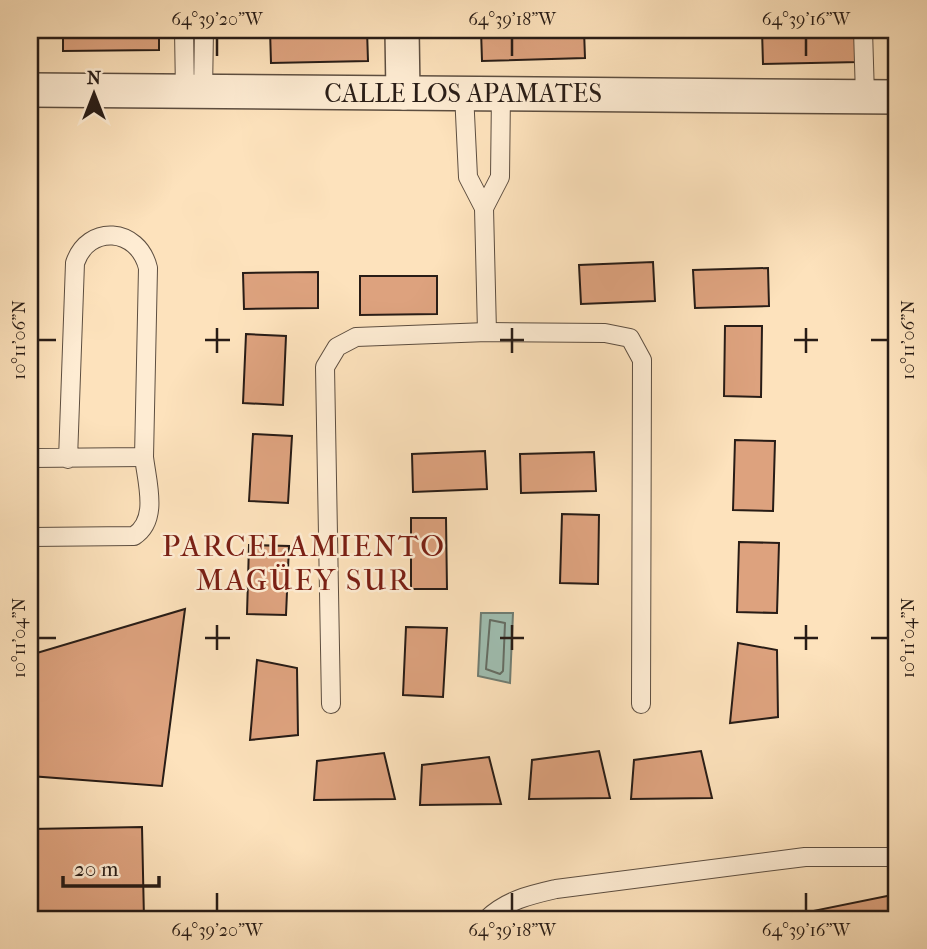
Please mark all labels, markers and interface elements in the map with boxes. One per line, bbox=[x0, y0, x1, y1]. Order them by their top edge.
text: 64°39'20"W bbox=[171, 9, 264, 30]
text: 64°39'18"W bbox=[468, 9, 557, 30]
text: 64°39'16"W bbox=[762, 9, 851, 30]
north arrow bbox=[60, 60, 130, 130]
text: N bbox=[87, 67, 102, 89]
street label: CALLE LOS APAMATES bbox=[324, 78, 602, 109]
text: 10°11'06"N bbox=[9, 300, 30, 380]
text: 10°11'06"N bbox=[898, 300, 919, 380]
district label: PARCELAMIENTO MAGÜEY SUR bbox=[162, 529, 446, 598]
text: 10°11'04"N bbox=[9, 597, 30, 678]
text: 10°11'04"N bbox=[898, 597, 919, 678]
scale bar bbox=[63, 844, 159, 888]
text: 20 m bbox=[74, 857, 119, 881]
text: 64°39'20"W bbox=[171, 920, 264, 941]
text: 64°39'18"W bbox=[468, 920, 557, 941]
text: 64°39'16"W bbox=[762, 920, 851, 941]

